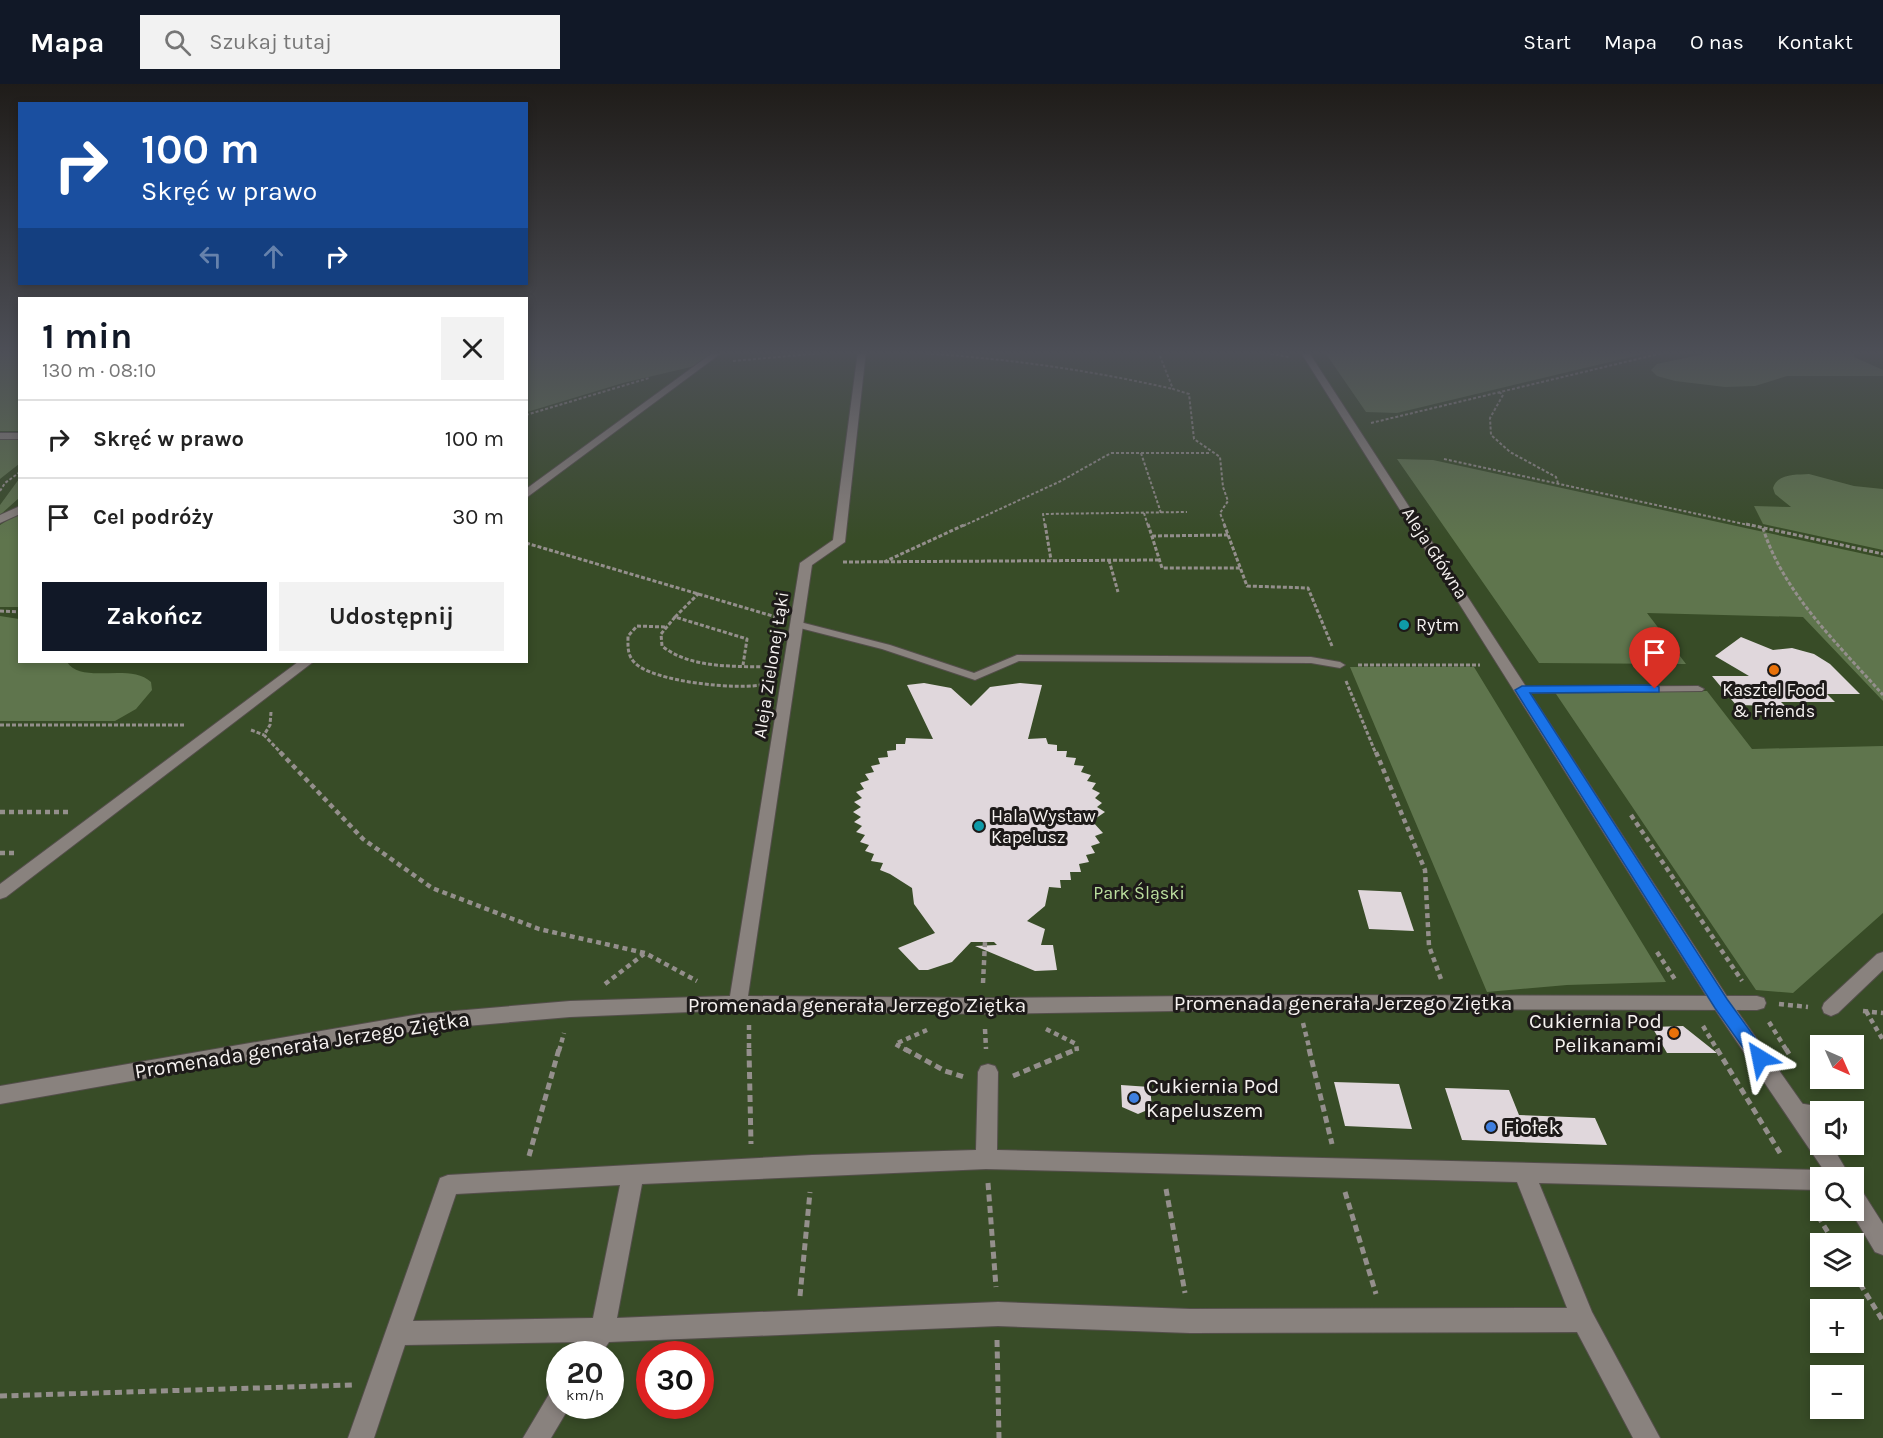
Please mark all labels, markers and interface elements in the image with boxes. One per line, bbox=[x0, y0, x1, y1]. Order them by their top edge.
search box bbox=[140, 15, 560, 69]
text: Mapa bbox=[30, 26, 104, 59]
icon: search bbox=[161, 26, 194, 59]
text: Szukaj tutaj bbox=[209, 29, 332, 55]
text: Start bbox=[1523, 30, 1571, 54]
text: Mapa bbox=[1604, 30, 1657, 54]
text: O nas bbox=[1690, 30, 1744, 54]
text: Kontakt bbox=[1777, 30, 1853, 54]
text: 100 m bbox=[141, 124, 260, 174]
icon: right bbox=[42, 126, 120, 204]
text: Skręć w prawo bbox=[141, 175, 317, 207]
icon: left bbox=[194, 240, 227, 273]
icon: ahead bbox=[257, 240, 290, 273]
icon: right bbox=[320, 240, 353, 273]
text: 1 min bbox=[42, 315, 132, 357]
button: close bbox=[441, 317, 504, 380]
text: 130 m · 08:10 bbox=[42, 359, 156, 382]
icon: right bbox=[42, 423, 75, 456]
text: Skręć w prawo bbox=[93, 426, 244, 452]
text: 100 m bbox=[445, 426, 504, 452]
icon: arrive bbox=[42, 501, 75, 534]
street label: Aleja Główna bbox=[1397, 503, 1473, 603]
text: Cel podróży bbox=[93, 504, 213, 530]
text: 30 m bbox=[452, 504, 504, 530]
button: Zakończ bbox=[42, 582, 267, 651]
button: Udostępnij bbox=[279, 582, 504, 651]
street label: Aleja Zielonej Łąki bbox=[749, 590, 793, 740]
place label: Rytm bbox=[1416, 614, 1459, 636]
marker: Rytm bbox=[1397, 618, 1411, 632]
pin bbox=[1629, 627, 1680, 689]
icon: arrive bbox=[1638, 636, 1671, 669]
marker: Kasztel Food & Friends bbox=[1767, 663, 1781, 677]
place label: Kasztel Food & Friends bbox=[1722, 679, 1826, 722]
place label: Hala Wystaw Kapelusz bbox=[991, 805, 1096, 848]
marker: Hala Wystaw Kapelusz bbox=[972, 819, 986, 833]
park label: Park Śląski bbox=[1093, 881, 1185, 904]
street label: Promenada generała Jerzego Ziętka bbox=[1174, 991, 1512, 1015]
street label: Promenada generała Jerzego Ziętka bbox=[688, 993, 1026, 1017]
street label: Promenada generała Jerzego Ziętka bbox=[133, 1007, 471, 1083]
place label: Cukiernia Pod Pelikanami bbox=[1529, 1009, 1662, 1057]
marker: Cukiernia Pod Pelikanami bbox=[1667, 1026, 1681, 1040]
position arrow bbox=[1728, 1026, 1792, 1090]
north arrow bbox=[1810, 1035, 1864, 1089]
map controls bbox=[1810, 1035, 1864, 1419]
place label: Cukiernia Pod Kapeluszem bbox=[1146, 1074, 1279, 1122]
marker: Cukiernia Pod Kapeluszem bbox=[1127, 1091, 1141, 1105]
button: sound bbox=[1810, 1101, 1864, 1155]
place label: Fiołek bbox=[1503, 1115, 1560, 1139]
marker: Fiołek bbox=[1484, 1120, 1498, 1134]
button: search bbox=[1810, 1167, 1864, 1221]
button: layers bbox=[1810, 1233, 1864, 1287]
button: + bbox=[1810, 1299, 1864, 1353]
speed limit sign: 30 bbox=[636, 1341, 714, 1419]
text: 20 bbox=[566, 1355, 604, 1391]
button: − bbox=[1810, 1365, 1864, 1419]
text: km/h bbox=[566, 1386, 604, 1404]

